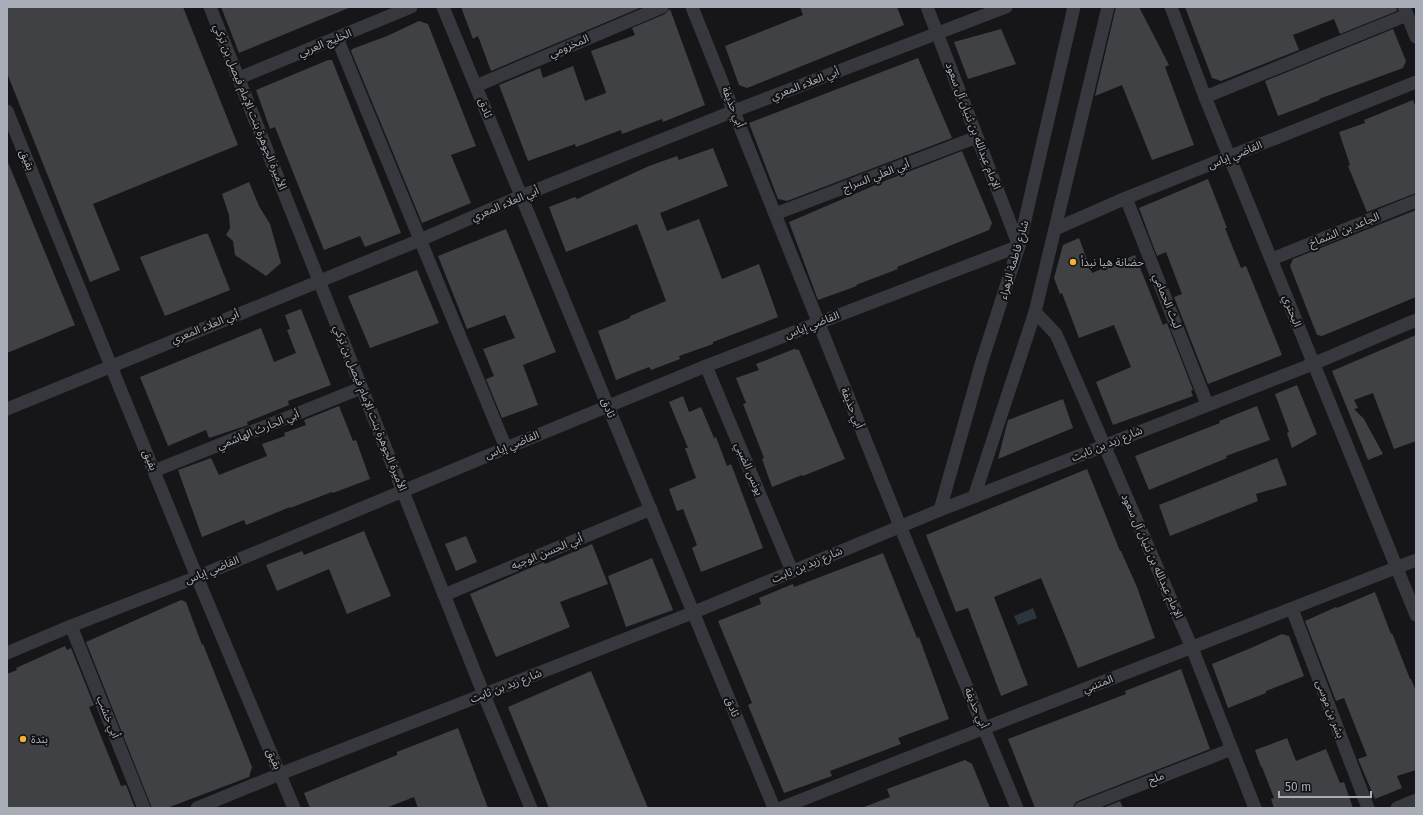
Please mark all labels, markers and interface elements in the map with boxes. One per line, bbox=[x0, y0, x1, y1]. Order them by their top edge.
street label: الأميرة الجوهرة بنت الإمام فيصل بن تركي bbox=[208, 22, 289, 193]
street label: الخليج العربي bbox=[296, 26, 354, 62]
street label: المخزومي bbox=[547, 32, 592, 63]
street label: الإمام عبدالله بن ثنيان آل سعود bbox=[942, 61, 1003, 192]
street label: أبي العلاء المعري bbox=[769, 65, 842, 105]
street label: أبي حذيفة bbox=[717, 85, 748, 131]
street label: ثادق bbox=[475, 96, 495, 120]
street label: القاضي إياس bbox=[1206, 138, 1265, 174]
street label: بقيق bbox=[17, 148, 37, 172]
street label: أبي العلي السراج bbox=[841, 157, 912, 197]
street label: أبي العلاء المعري bbox=[469, 183, 542, 226]
street label: الجاعد بن الشماخ bbox=[1307, 210, 1382, 251]
street label: شارع فاطمة الزهراء bbox=[997, 219, 1033, 301]
place label: حضانة هيا نبدأ bbox=[1081, 255, 1145, 269]
marker: حضانة هيا نبدأ bbox=[1068, 257, 1078, 267]
street label: ليث الحمامي bbox=[1148, 272, 1184, 331]
street label: البحتري bbox=[1278, 293, 1304, 330]
street label: أبي العلاء المعري bbox=[169, 307, 242, 349]
street label: القاضي إياس bbox=[783, 309, 842, 344]
street label: الأميرة الجوهرة بنت الإمام فيصل بن تركي bbox=[328, 323, 409, 494]
street label: أبي حذيفة bbox=[836, 386, 867, 432]
street label: ثادق bbox=[598, 396, 618, 420]
street label: أبي الحارث الهاشمي bbox=[215, 407, 302, 455]
street label: شارع زيد بن ثابت bbox=[1070, 424, 1145, 465]
street label: القاضي إياس bbox=[483, 428, 542, 464]
street label: يونس الضبي bbox=[730, 441, 766, 498]
street label: بقيق bbox=[140, 448, 160, 472]
street label: الإمام عبدالله بن ثنيان آل سعود bbox=[1118, 492, 1185, 621]
street label: أبي الحسن الوجيه bbox=[509, 531, 586, 575]
street label: شارع زيد بن ثابت bbox=[770, 544, 845, 587]
street label: القاضي إياس bbox=[183, 553, 242, 589]
street label: شارع زيد بن ثابت bbox=[468, 666, 544, 707]
street label: المتنبي bbox=[1081, 672, 1116, 698]
street label: بشر بن موسى bbox=[1313, 678, 1347, 740]
street label: أبي حذيفة bbox=[959, 686, 991, 732]
street label: أبي خشب bbox=[91, 694, 123, 741]
street label: ثادق bbox=[722, 695, 742, 719]
place label: بندة bbox=[31, 733, 48, 746]
marker: بندة bbox=[18, 734, 28, 744]
street label: بقيق bbox=[264, 747, 284, 771]
street label: ملح bbox=[1146, 769, 1166, 788]
scale bar bbox=[1279, 773, 1371, 799]
text: 50 m bbox=[1285, 780, 1311, 794]

